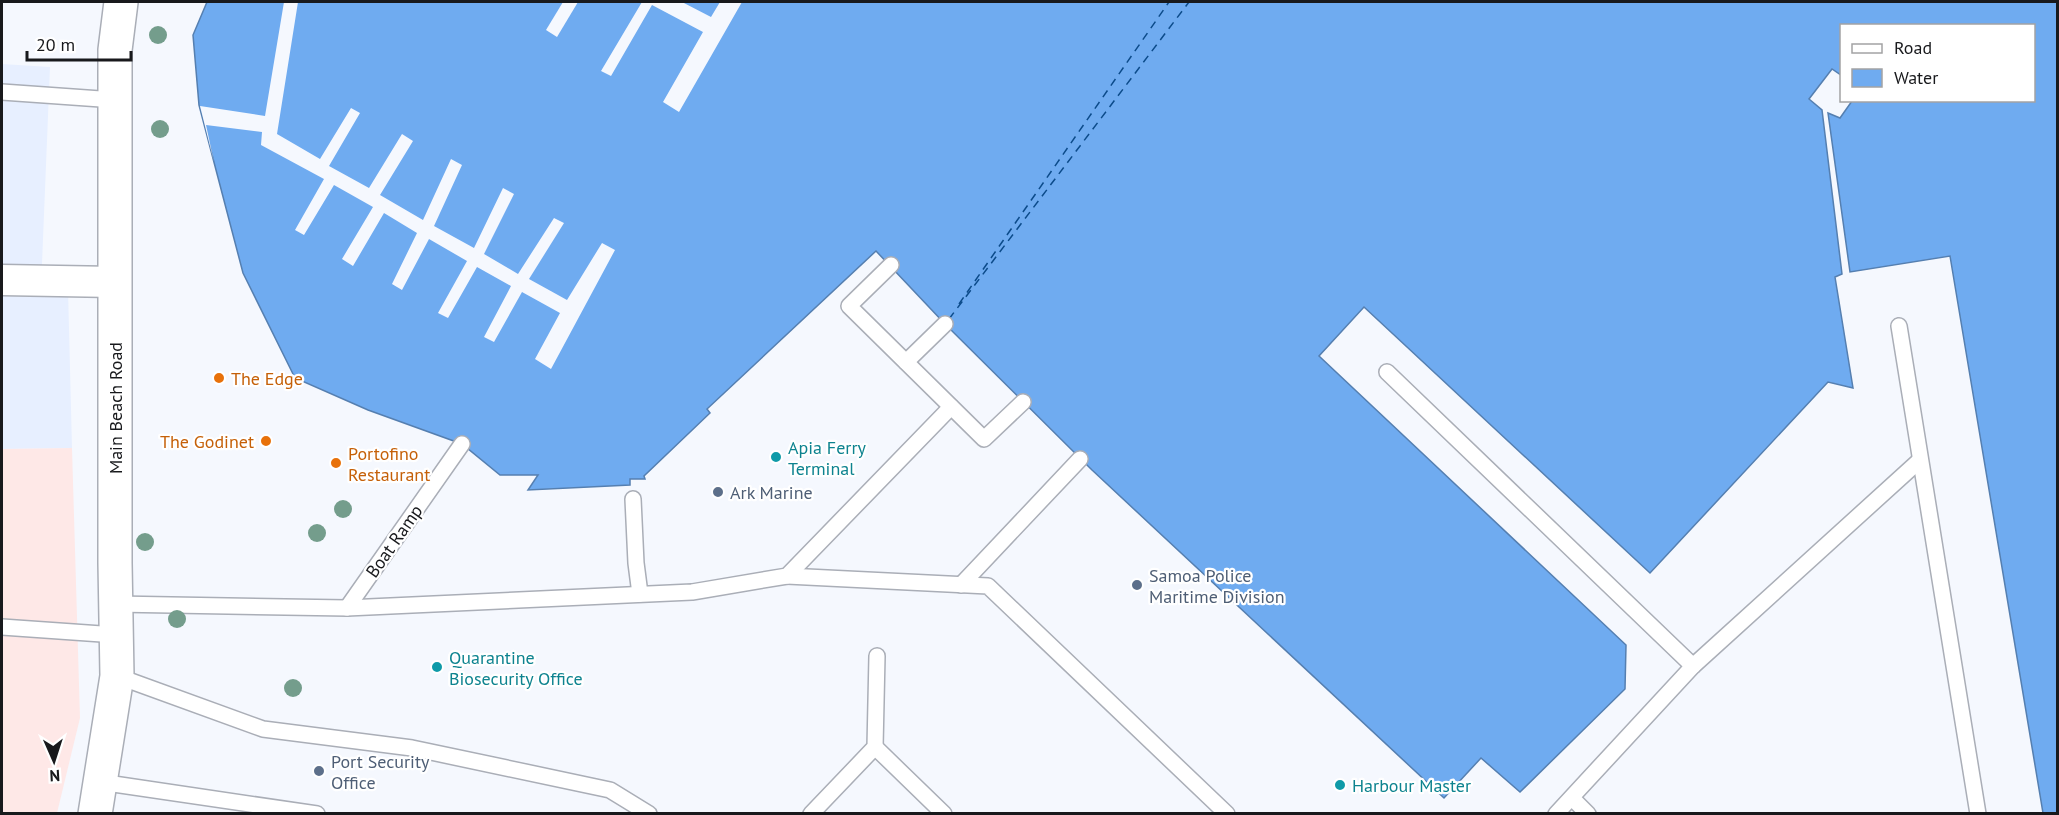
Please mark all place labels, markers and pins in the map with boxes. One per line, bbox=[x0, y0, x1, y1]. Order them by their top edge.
place label: The Edge bbox=[231, 367, 303, 390]
marker: The Edge bbox=[212, 371, 226, 385]
place label: The Godinet bbox=[160, 430, 254, 453]
marker: The Godinet bbox=[259, 434, 273, 448]
place label: Apia Ferry Terminal bbox=[788, 436, 867, 480]
place label: Portofino Restaurant bbox=[348, 442, 430, 486]
marker: Apia Ferry Terminal bbox=[769, 450, 783, 464]
marker: Portofino Restaurant bbox=[329, 456, 343, 470]
place label: Ark Marine bbox=[730, 481, 813, 504]
marker: Ark Marine bbox=[711, 485, 725, 499]
place label: Samoa Police Maritime Division bbox=[1149, 564, 1285, 608]
marker: Samoa Police Maritime Division bbox=[1130, 578, 1144, 592]
place label: Quarantine Biosecurity Office bbox=[449, 646, 583, 690]
marker: Quarantine Biosecurity Office bbox=[430, 660, 444, 674]
place label: Port Security Office bbox=[331, 750, 430, 794]
marker: Port Security Office bbox=[312, 764, 326, 778]
place label: Harbour Master bbox=[1352, 774, 1471, 797]
marker: Harbour Master bbox=[1333, 778, 1347, 792]

